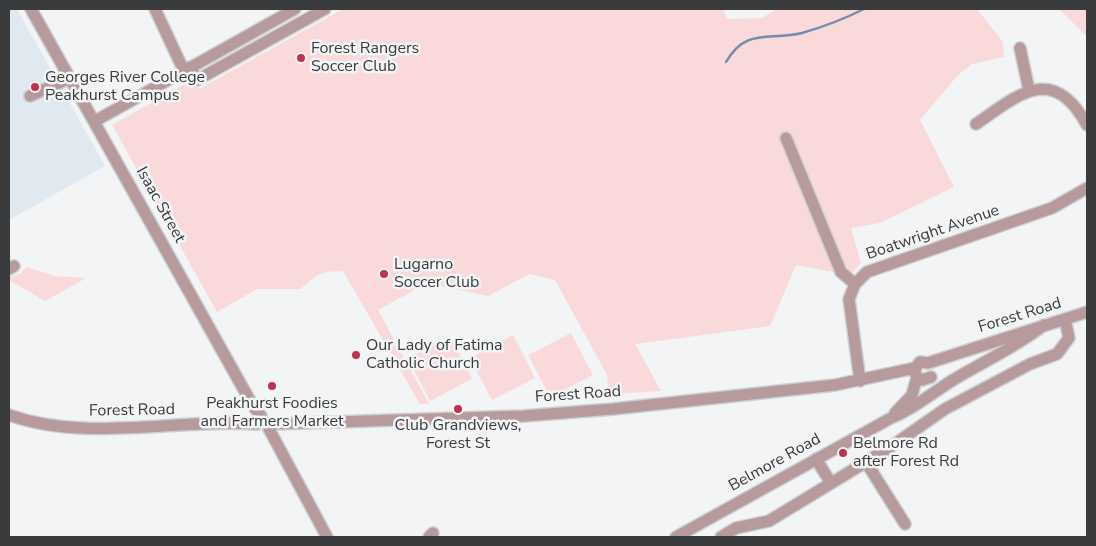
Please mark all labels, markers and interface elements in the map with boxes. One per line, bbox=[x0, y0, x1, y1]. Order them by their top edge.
place label: Forest Rangers Soccer Club bbox=[311, 39, 419, 77]
marker: Forest Rangers Soccer Club bbox=[295, 52, 307, 64]
place label: Georges River College Peakhurst Campus bbox=[45, 68, 205, 106]
marker: Georges River College Peakhurst Campus bbox=[29, 81, 41, 93]
street label: Isaac Street bbox=[131, 164, 189, 246]
street label: Boatwright Avenue bbox=[864, 201, 1002, 265]
place label: Lugarno Soccer Club bbox=[394, 255, 479, 293]
marker: Lugarno Soccer Club bbox=[378, 268, 390, 280]
street label: Forest Road bbox=[976, 294, 1064, 338]
place label: Our Lady of Fatima Catholic Church bbox=[366, 336, 503, 374]
marker: Our Lady of Fatima Catholic Church bbox=[350, 349, 362, 361]
marker: Peakhurst Foodies and Farmers Market bbox=[266, 380, 278, 392]
street label: Forest Road bbox=[534, 382, 622, 408]
place label: Peakhurst Foodies and Farmers Market bbox=[200, 394, 344, 432]
street label: Forest Road bbox=[89, 401, 175, 421]
marker: Club Grandviews, Forest St bbox=[452, 403, 464, 415]
place label: Club Grandviews, Forest St bbox=[394, 416, 522, 454]
street label: Belmore Road bbox=[726, 430, 824, 496]
place label: Belmore Rd after Forest Rd bbox=[853, 434, 959, 472]
marker: Belmore Rd after Forest Rd bbox=[837, 447, 849, 459]

